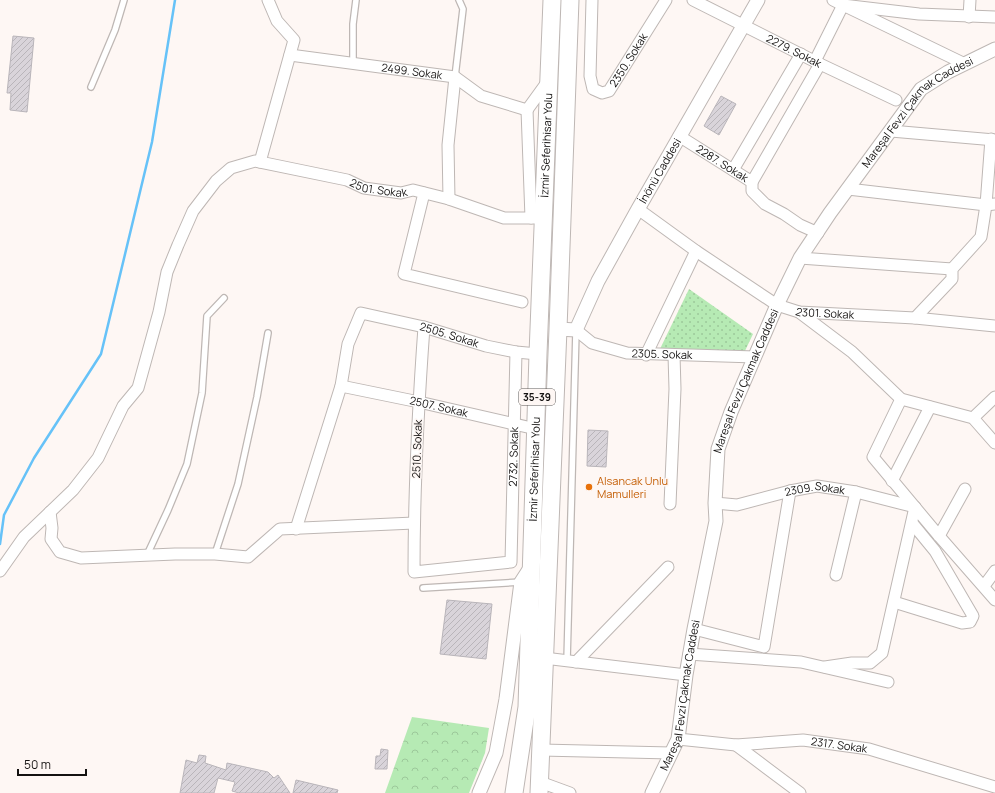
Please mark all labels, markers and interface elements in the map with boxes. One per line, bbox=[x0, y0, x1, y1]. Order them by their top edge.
street label: 2350. Sokak bbox=[605, 30, 651, 90]
street label: 2279. Sokak bbox=[764, 30, 825, 71]
street label: Mareşal Fevzi Çakmak Caddesi bbox=[858, 53, 975, 170]
street label: 2499. Sokak bbox=[381, 59, 444, 82]
street label: İzmir Seferihisar Yolu bbox=[536, 93, 555, 198]
street label: İnönü Caddesi bbox=[635, 135, 684, 206]
street label: 2287. Sokak bbox=[693, 141, 752, 185]
street label: 2501. Sokak bbox=[348, 174, 409, 200]
street label: 2301. Sokak bbox=[794, 303, 855, 322]
street label: Mareşal Fevzi Çakmak Caddesi bbox=[709, 306, 782, 455]
street label: 2505. Sokak bbox=[418, 318, 481, 351]
street label: 2305. Sokak bbox=[631, 345, 693, 362]
road number: 35-39 bbox=[519, 389, 555, 405]
street label: 2507. Sokak bbox=[408, 392, 470, 420]
street label: İzmir Seferihisar Yolu bbox=[525, 417, 543, 522]
street label: 2510. Sokak bbox=[408, 419, 425, 479]
street label: 2732. Sokak bbox=[505, 426, 521, 487]
place label: Alsancak Unlu Mamulleri bbox=[597, 473, 668, 501]
street label: 2309. Sokak bbox=[783, 478, 847, 499]
marker: Alsancak Unlu Mamulleri bbox=[584, 482, 594, 492]
street label: Mareşal Fevzi Çakmak Caddesi bbox=[656, 618, 703, 773]
street label: 2317. Sokak bbox=[810, 733, 869, 756]
scale bar bbox=[18, 751, 86, 777]
text: 50 m bbox=[24, 756, 51, 773]

